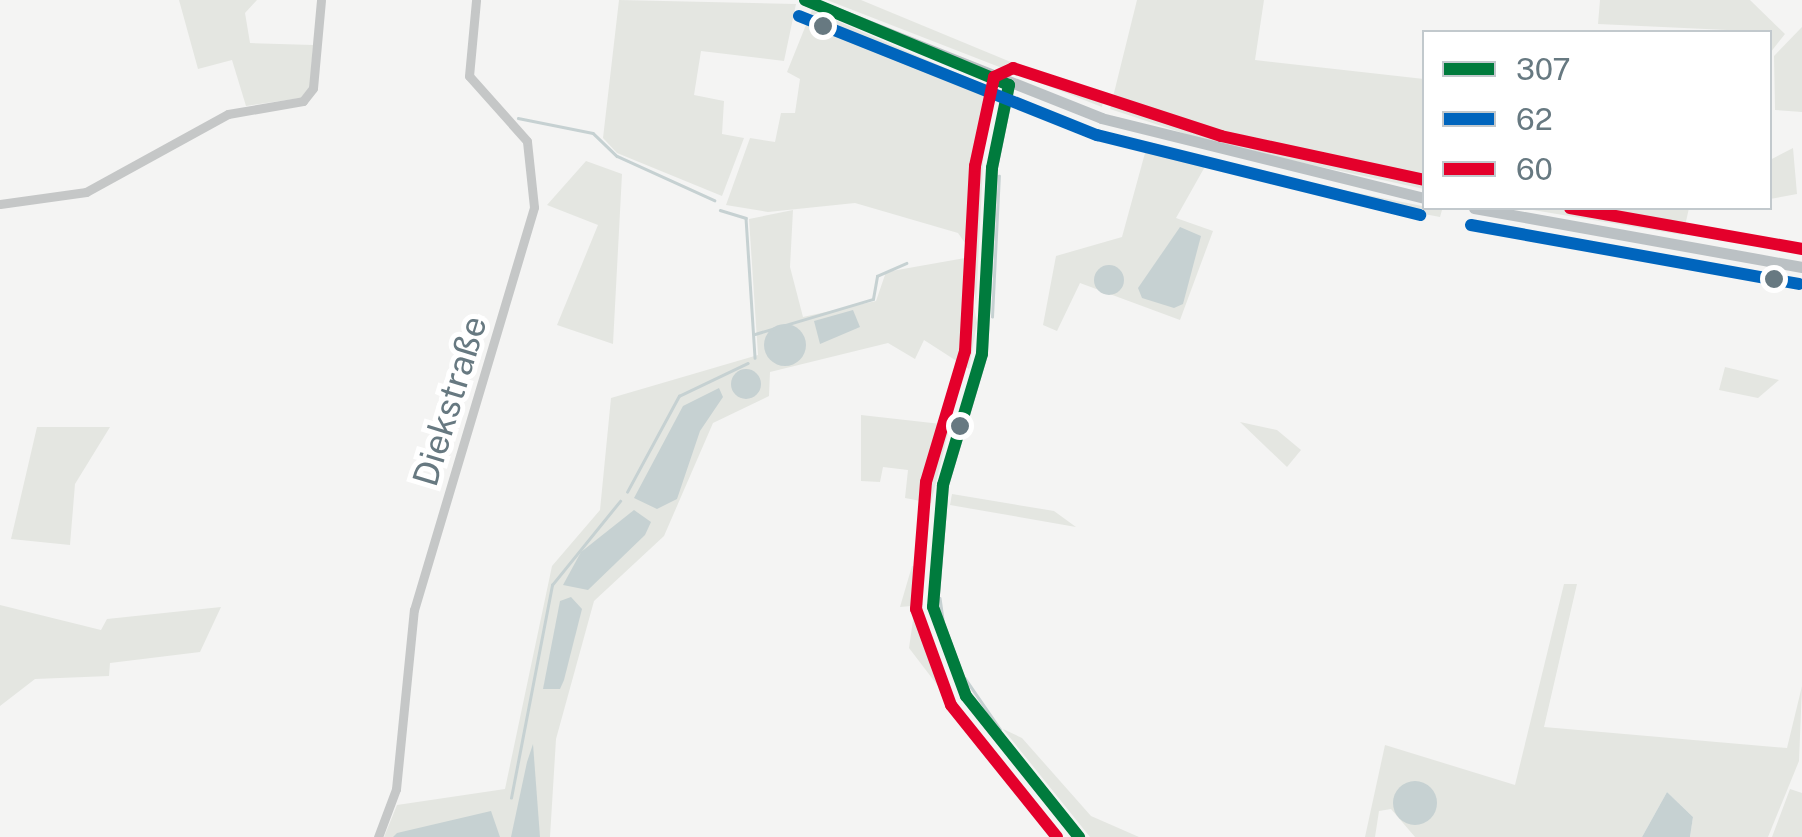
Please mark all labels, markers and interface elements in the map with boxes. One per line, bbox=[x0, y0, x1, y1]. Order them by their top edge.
unlabelled marker bbox=[813, 16, 833, 36]
legend bbox=[1422, 30, 1772, 210]
text: 307 bbox=[1516, 51, 1571, 87]
text: 62 bbox=[1516, 101, 1553, 137]
text: 60 bbox=[1516, 151, 1553, 187]
unlabelled marker bbox=[1764, 269, 1784, 289]
street label: Diekstraße bbox=[404, 311, 496, 491]
unlabelled marker bbox=[950, 416, 970, 436]

